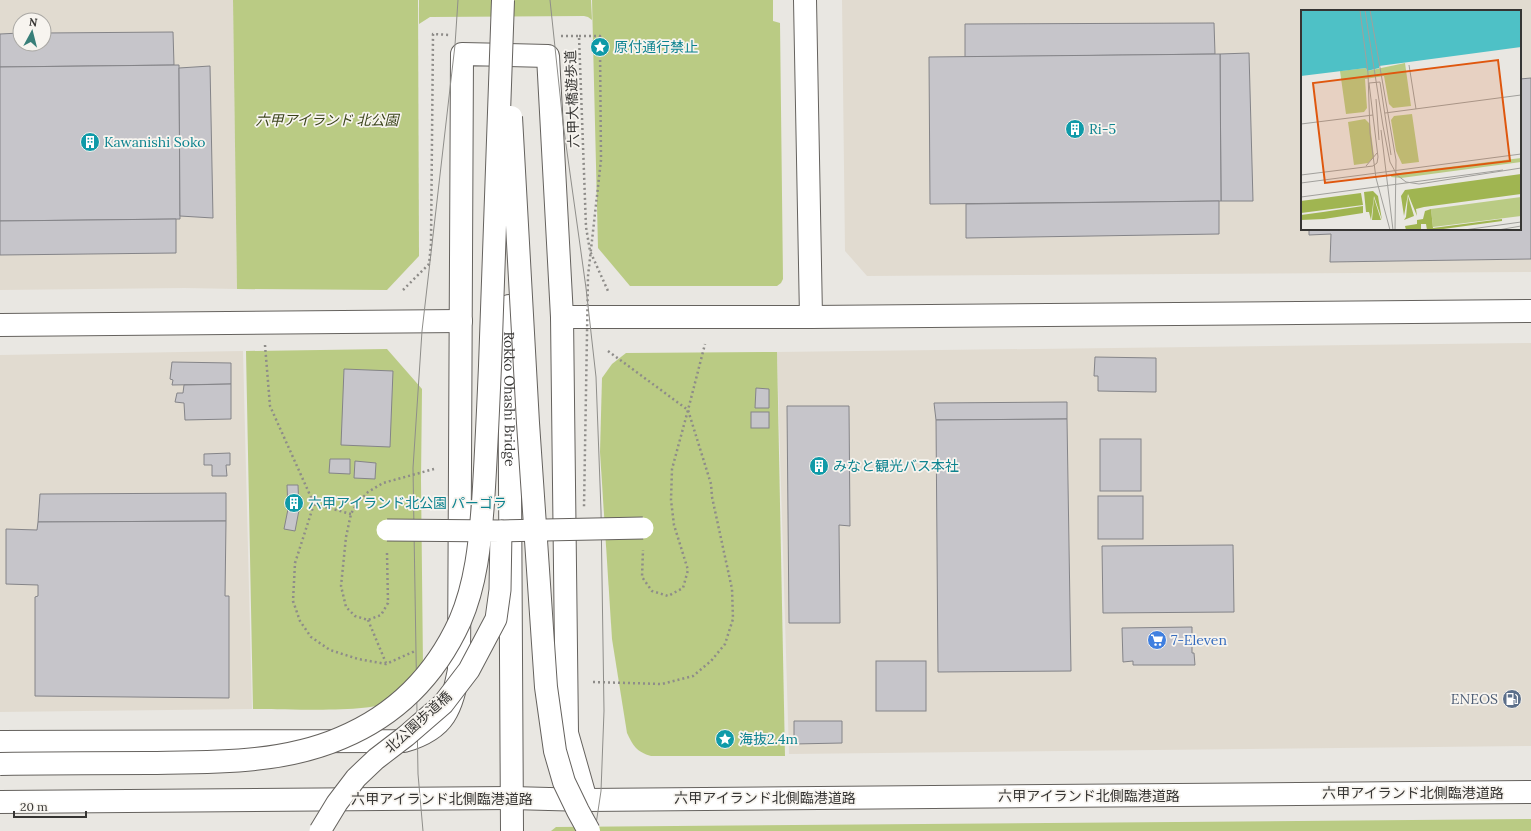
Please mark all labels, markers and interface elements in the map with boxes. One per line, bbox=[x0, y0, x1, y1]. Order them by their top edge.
inset map bbox=[1301, 10, 1521, 230]
north arrow bbox=[12, 12, 52, 52]
text: N bbox=[28, 15, 39, 30]
place icon: 原付通行禁止 bbox=[589, 36, 611, 58]
place label: 原付通行禁止 bbox=[614, 38, 698, 56]
street label: 六甲大橋遊歩道 bbox=[561, 50, 583, 148]
park label: 六甲アイランド 北公園 bbox=[256, 111, 400, 129]
building icon: Ri-5 bbox=[1064, 118, 1086, 140]
place label: Ri-5 bbox=[1089, 120, 1116, 138]
building icon: Kawanishi Soko bbox=[79, 131, 101, 153]
place label: Kawanishi Soko bbox=[104, 133, 206, 151]
street label: Rokko Ohashi Bridge bbox=[500, 331, 519, 467]
building icon: みなと観光バス本社 bbox=[808, 455, 830, 477]
place label: みなと観光バス本社 bbox=[833, 457, 959, 475]
building icon: 六甲アイランド北公園 パーゴラ bbox=[283, 492, 305, 514]
place label: 六甲アイランド北公園 パーゴラ bbox=[308, 494, 507, 512]
supermarket icon: 7-Eleven bbox=[1146, 629, 1168, 651]
place label: 7-Eleven bbox=[1171, 631, 1227, 649]
street label: 北公園歩道橋 bbox=[381, 687, 455, 757]
fuel station icon: ENEOS bbox=[1501, 688, 1523, 710]
place label: ENEOS bbox=[1451, 690, 1498, 708]
place icon: 海抜2.4m bbox=[714, 728, 736, 750]
place label: 海抜2.4m bbox=[739, 730, 799, 748]
street label: 六甲アイランド北側臨港道路 bbox=[1322, 784, 1504, 802]
street label: 六甲アイランド北側臨港道路 bbox=[998, 787, 1180, 805]
street label: 六甲アイランド北側臨港道路 bbox=[674, 789, 856, 807]
street label: 六甲アイランド北側臨港道路 bbox=[351, 790, 533, 808]
scale bar bbox=[14, 793, 86, 819]
text: 20 m bbox=[20, 799, 48, 814]

